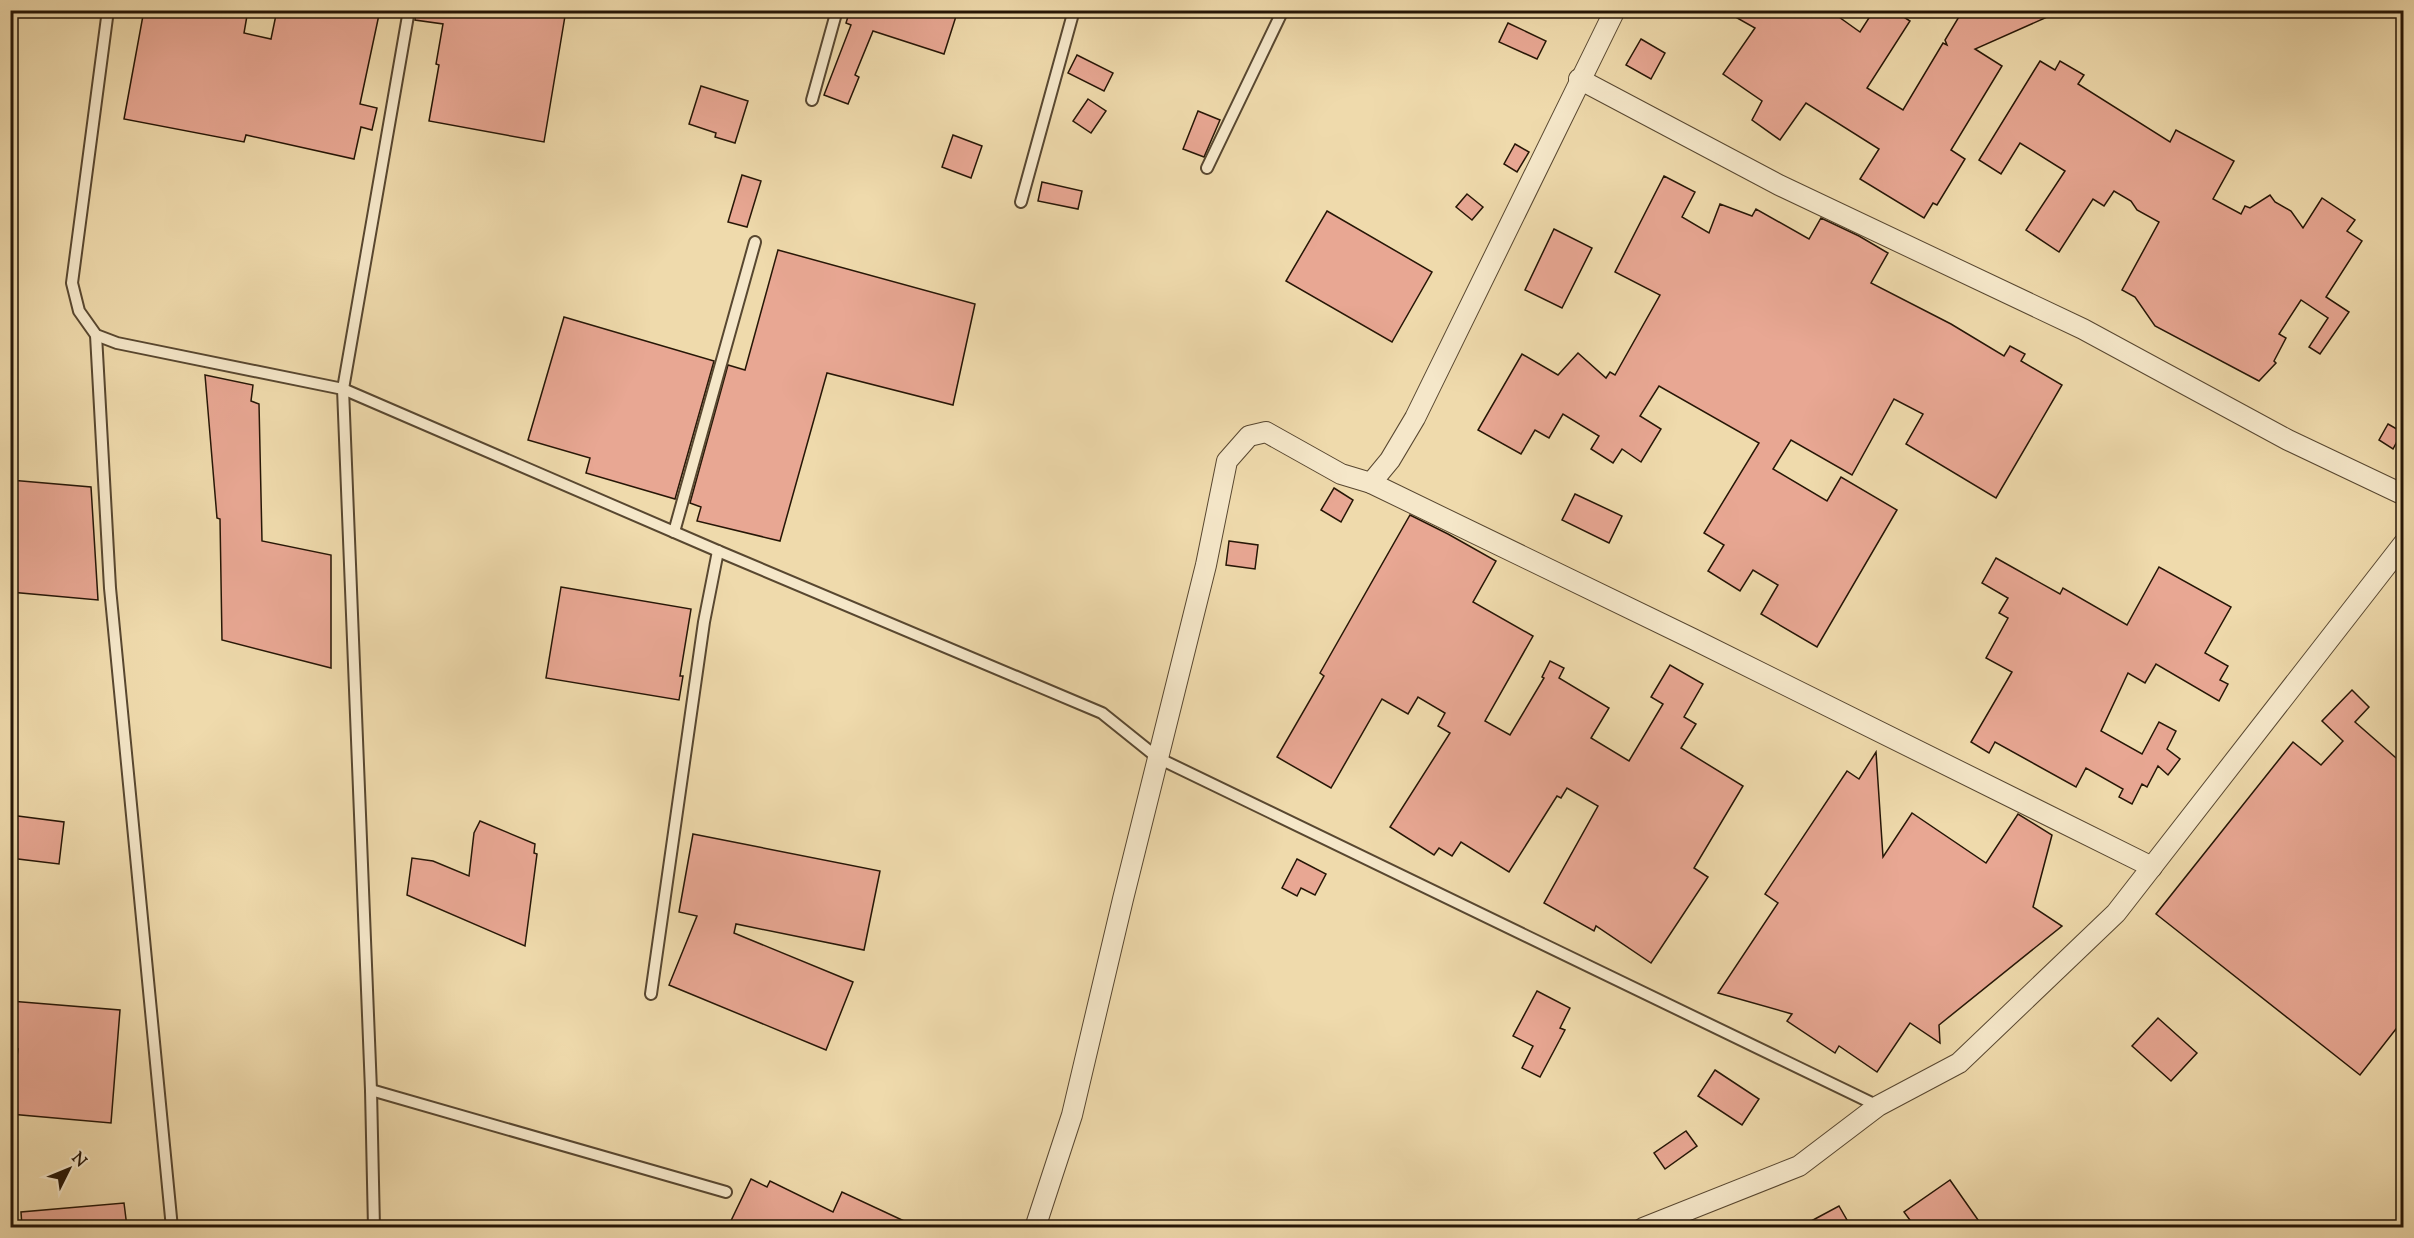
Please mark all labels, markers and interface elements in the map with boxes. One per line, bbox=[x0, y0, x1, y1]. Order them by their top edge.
north arrow bbox=[39, 1139, 99, 1199]
text: N bbox=[65, 1148, 91, 1173]

